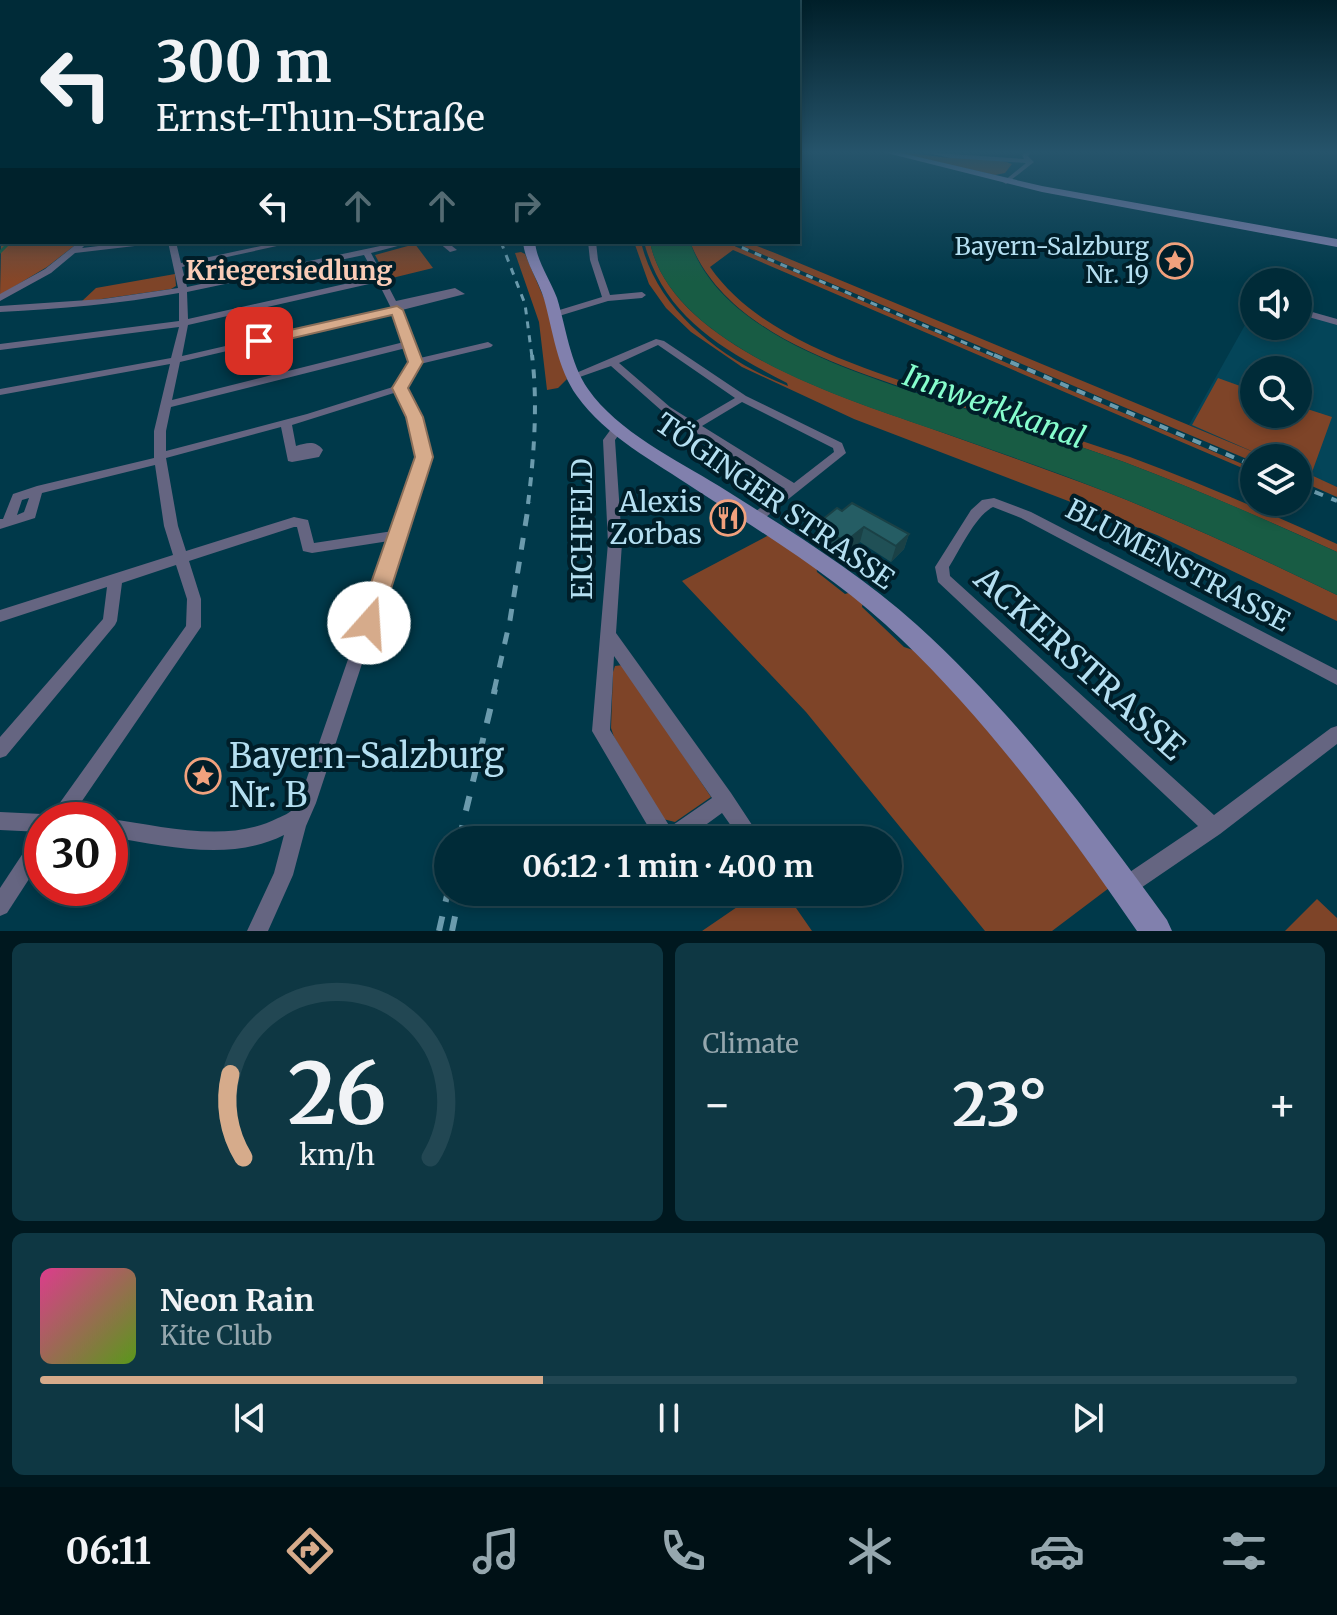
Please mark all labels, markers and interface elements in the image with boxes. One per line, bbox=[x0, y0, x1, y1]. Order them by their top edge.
text: 300 m bbox=[156, 27, 332, 97]
icon: left bbox=[24, 32, 128, 136]
text: Ernst-Thun-Straße bbox=[156, 96, 485, 141]
icon: left bbox=[252, 184, 296, 228]
icon: ahead bbox=[336, 184, 380, 228]
icon: ahead bbox=[420, 184, 464, 228]
icon: right bbox=[504, 184, 548, 228]
place label: Bayern-Salzburg Nr. 19 bbox=[955, 231, 1149, 290]
place icon: Bayern-Salzburg Nr. 19 bbox=[1156, 242, 1194, 280]
district label: Kriegersiedlung bbox=[186, 254, 392, 287]
map controls bbox=[1240, 268, 1312, 516]
button: sound bbox=[1240, 268, 1312, 340]
pin bbox=[225, 307, 293, 375]
icon: arrive bbox=[237, 319, 281, 363]
water label: Innwerkkanal bbox=[898, 356, 1091, 457]
button: search bbox=[1240, 356, 1312, 428]
street label: TÖGINGER STRASSE bbox=[649, 405, 902, 597]
button: layers bbox=[1240, 444, 1312, 516]
street label: EICHFELD bbox=[564, 458, 600, 600]
place label: Alexis Zorbas bbox=[610, 484, 702, 552]
street label: BLUMENSTRASSE bbox=[1060, 491, 1297, 639]
restaurant icon: Alexis Zorbas bbox=[709, 499, 747, 537]
street label: ACKERSTRASSE bbox=[965, 557, 1194, 769]
position arrow bbox=[327, 581, 411, 665]
place label: Bayern-Salzburg Nr. B bbox=[229, 735, 505, 816]
place icon: Bayern-Salzburg Nr. B bbox=[184, 757, 222, 795]
speed limit sign: 30 bbox=[24, 802, 128, 906]
text: 06:12 · 1 min · 400 m bbox=[522, 847, 814, 885]
text: Climate bbox=[703, 1027, 799, 1060]
text: 26 bbox=[288, 1042, 387, 1147]
text: 23° bbox=[952, 1067, 1047, 1142]
text: − bbox=[703, 1077, 732, 1132]
text: + bbox=[1268, 1077, 1297, 1132]
text: km/h bbox=[299, 1137, 375, 1173]
text: Neon Rain bbox=[160, 1281, 314, 1319]
text: Kite Club bbox=[160, 1319, 272, 1352]
icon: previous bbox=[228, 1396, 272, 1440]
icon: pause bbox=[647, 1396, 691, 1440]
icon: next bbox=[1066, 1396, 1110, 1440]
icon: directions bbox=[282, 1523, 338, 1579]
icon: music bbox=[468, 1523, 524, 1579]
icon: phone bbox=[655, 1523, 711, 1579]
icon: climate bbox=[842, 1523, 898, 1579]
icon: car bbox=[1029, 1523, 1085, 1579]
icon: filters bbox=[1216, 1523, 1272, 1579]
text: 06:11 bbox=[65, 1529, 151, 1574]

